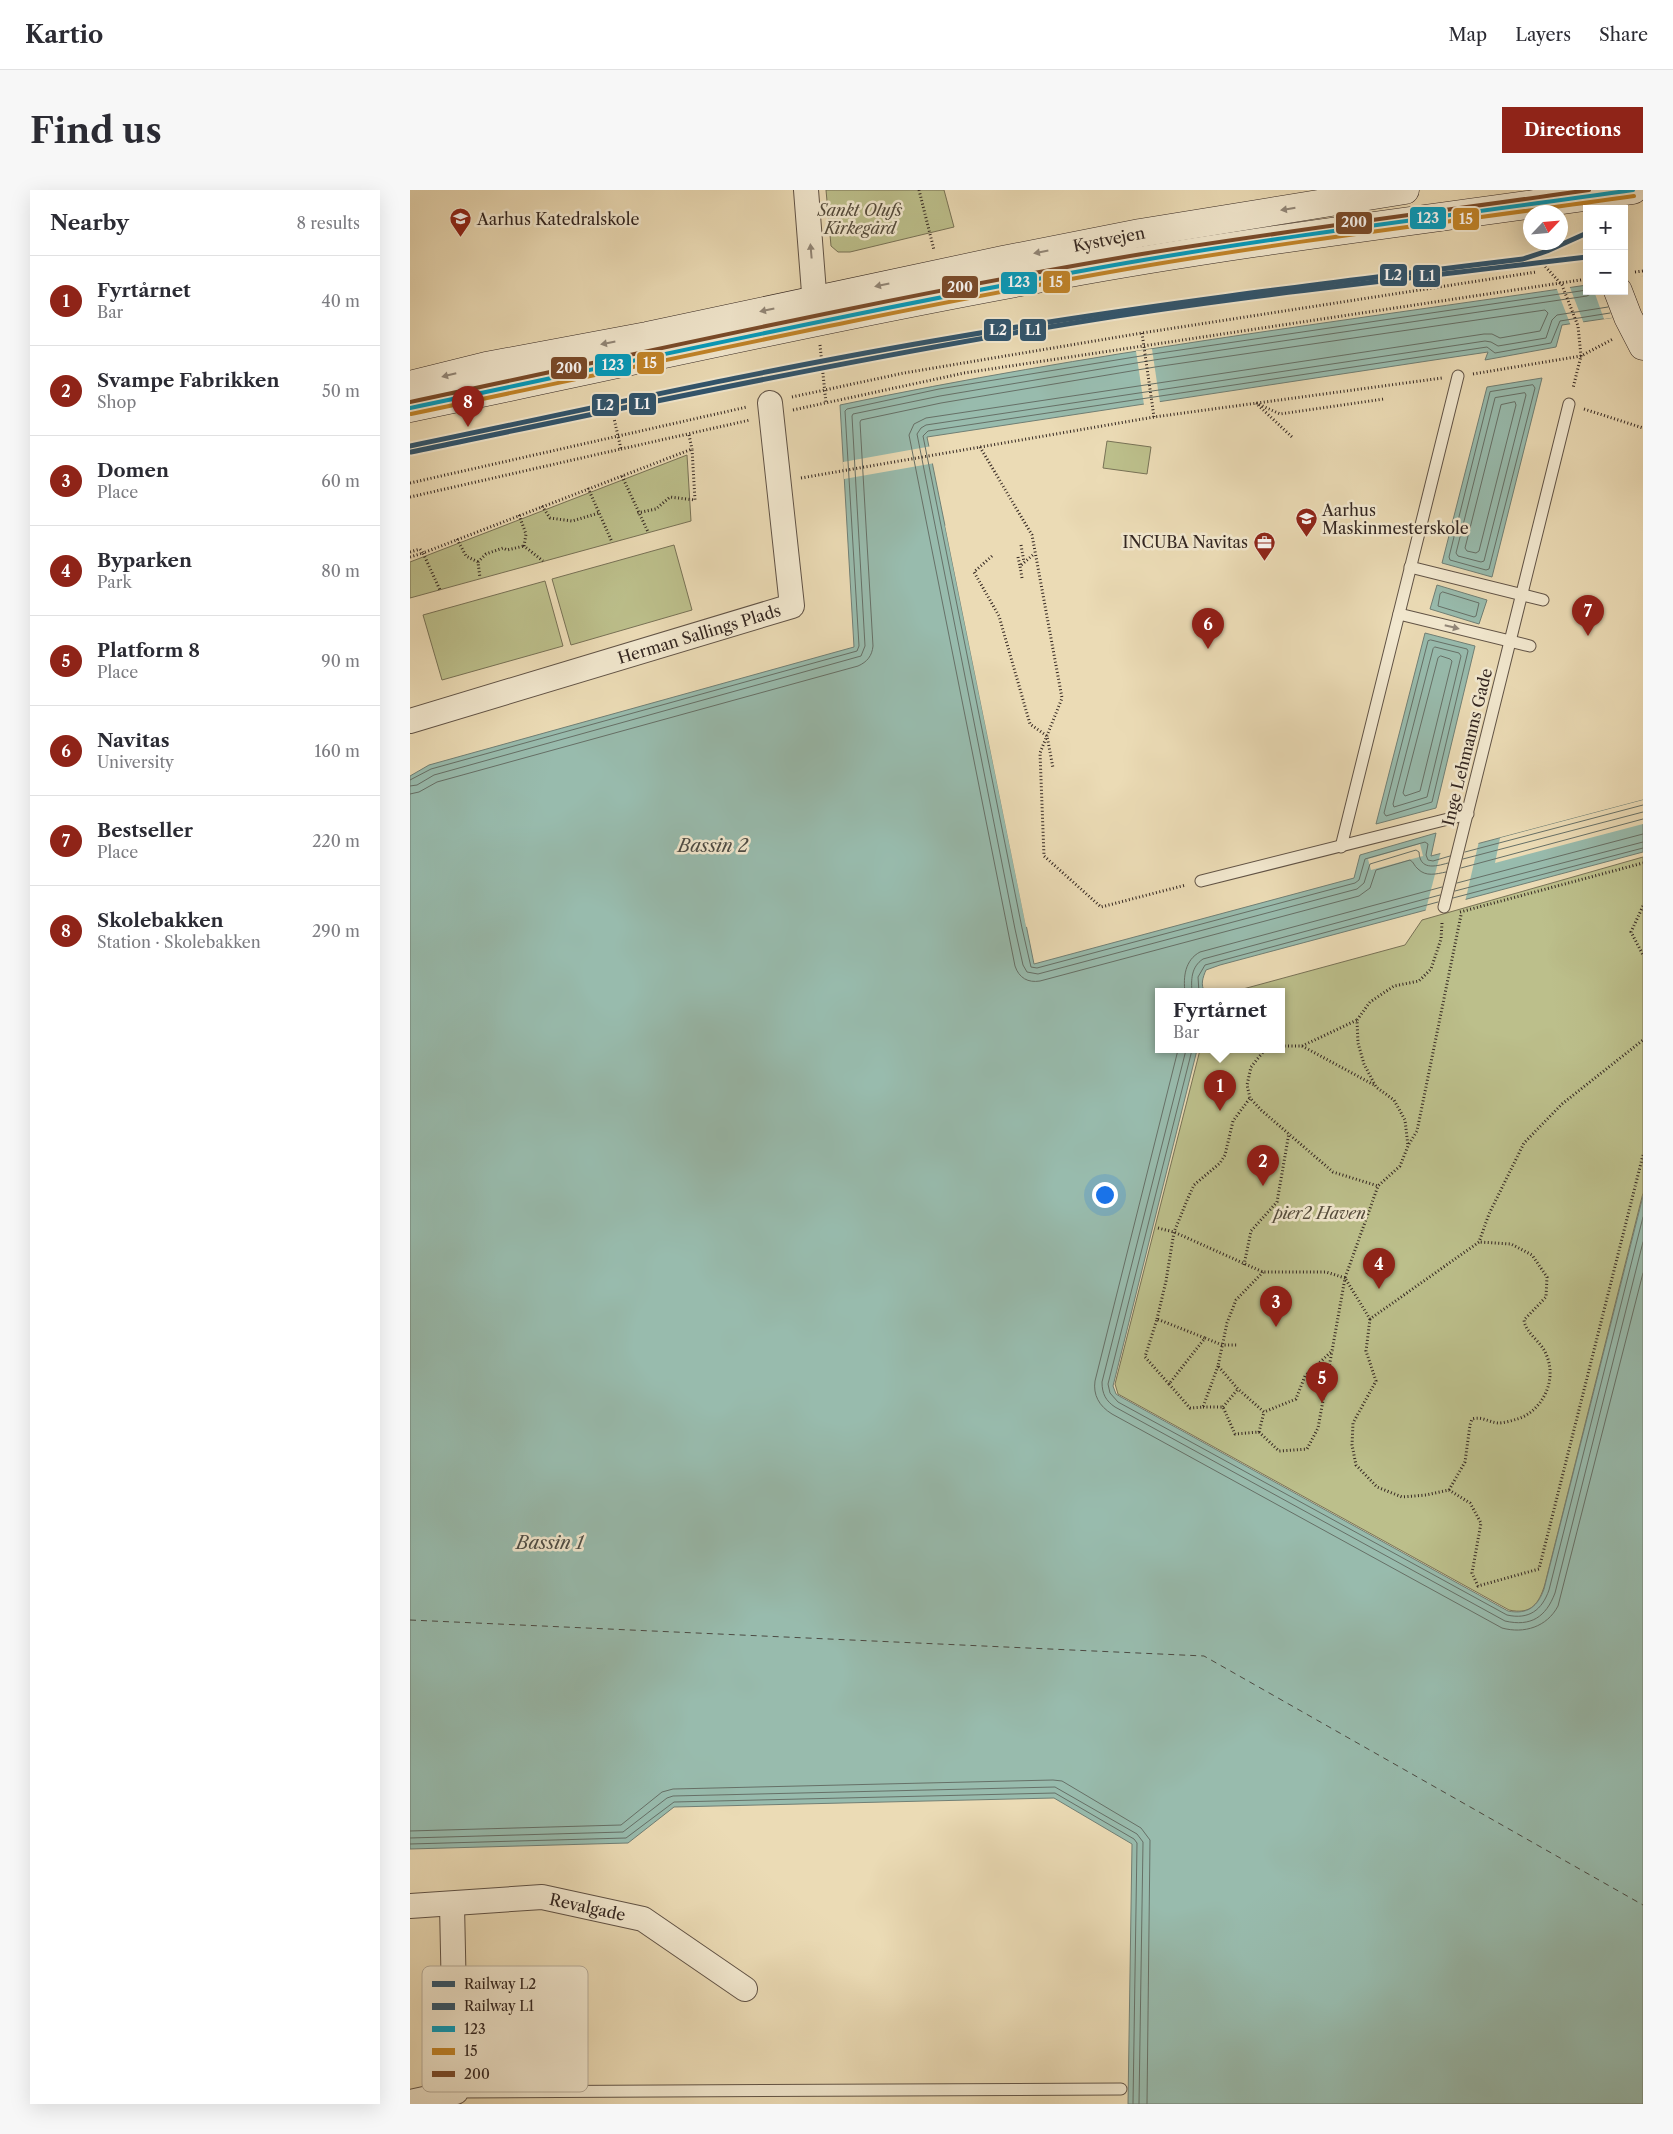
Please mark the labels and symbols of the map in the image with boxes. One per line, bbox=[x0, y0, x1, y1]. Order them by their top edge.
park label: Sankt Olufs Kirkegård bbox=[817, 200, 902, 238]
one-way arrow bbox=[1279, 205, 1295, 213]
north arrow bbox=[1523, 205, 1568, 250]
line badge: 123 bbox=[1409, 206, 1447, 230]
school or university icon: Aarhus Katedralskole bbox=[449, 207, 473, 238]
line badge: 15 bbox=[1452, 207, 1480, 231]
place label: Aarhus Katedralskole bbox=[476, 209, 639, 229]
text: 123 bbox=[1417, 209, 1439, 227]
text: 15 bbox=[1459, 210, 1473, 228]
line badge: 200 bbox=[1335, 211, 1373, 235]
text: 200 bbox=[1341, 213, 1367, 231]
street label: Kystvejen bbox=[1071, 222, 1147, 256]
one-way arrow bbox=[807, 243, 815, 259]
one-way arrow bbox=[1033, 249, 1049, 257]
line badge: L2 bbox=[1379, 263, 1408, 287]
line badge: L1 bbox=[1412, 264, 1441, 288]
text: L2 bbox=[1384, 266, 1402, 284]
text: L1 bbox=[1419, 267, 1436, 285]
line badge: 15 bbox=[1042, 270, 1071, 294]
line badge: 123 bbox=[1000, 271, 1038, 295]
text: 123 bbox=[1008, 273, 1030, 291]
text: 15 bbox=[1049, 273, 1063, 291]
line badge: 200 bbox=[941, 275, 979, 299]
text: 200 bbox=[947, 278, 973, 296]
one-way arrow bbox=[874, 282, 890, 290]
one-way arrow bbox=[760, 306, 775, 314]
line badge: L2 bbox=[983, 318, 1012, 342]
line badge: L1 bbox=[1019, 318, 1047, 342]
text: L2 bbox=[989, 321, 1007, 339]
text: L1 bbox=[1025, 321, 1042, 339]
one-way arrow bbox=[601, 339, 616, 347]
line badge: 15 bbox=[636, 351, 665, 375]
line badge: 123 bbox=[594, 353, 632, 377]
text: 15 bbox=[643, 354, 657, 372]
line badge: 200 bbox=[550, 356, 588, 380]
text: 123 bbox=[602, 356, 624, 374]
text: 200 bbox=[556, 359, 582, 377]
one-way arrow bbox=[442, 371, 457, 379]
pin: 8 bbox=[452, 386, 484, 427]
line badge: L1 bbox=[628, 392, 657, 416]
line badge: L2 bbox=[591, 393, 620, 417]
text: L1 bbox=[634, 395, 651, 413]
text: L2 bbox=[596, 396, 614, 414]
place label: Aarhus Maskinmesterskole bbox=[1321, 500, 1469, 538]
school or university icon: Aarhus Maskinmesterskole bbox=[1294, 507, 1318, 538]
office icon: INCUBA Navitas bbox=[1252, 530, 1276, 561]
place label: INCUBA Navitas bbox=[1122, 532, 1248, 552]
pin: 7 bbox=[1572, 595, 1604, 636]
street label: Herman Sallings Plads bbox=[615, 600, 783, 668]
pin: 6 bbox=[1192, 608, 1224, 649]
one-way arrow bbox=[1445, 623, 1460, 631]
street label: Inge Lehmanns Gade bbox=[1438, 666, 1496, 828]
water label: Bassin 2 bbox=[676, 835, 749, 857]
pin: 1 bbox=[1204, 1070, 1236, 1111]
pin: 2 bbox=[1247, 1145, 1279, 1186]
your location bbox=[1092, 1182, 1118, 1208]
park label: pier2 Haven bbox=[1270, 1203, 1366, 1223]
pin: 4 bbox=[1363, 1248, 1395, 1289]
pin: 3 bbox=[1260, 1286, 1292, 1327]
pin: 5 bbox=[1306, 1362, 1338, 1403]
water label: Bassin 1 bbox=[514, 1532, 585, 1554]
street label: Revalgade bbox=[548, 1889, 628, 1925]
legend bbox=[422, 1966, 588, 2092]
text: Railway L2 bbox=[464, 1975, 536, 1993]
text: Railway L1 bbox=[464, 1997, 534, 2015]
text: 123 bbox=[464, 2020, 486, 2038]
text: 15 bbox=[464, 2042, 478, 2060]
text: 200 bbox=[464, 2065, 490, 2083]

